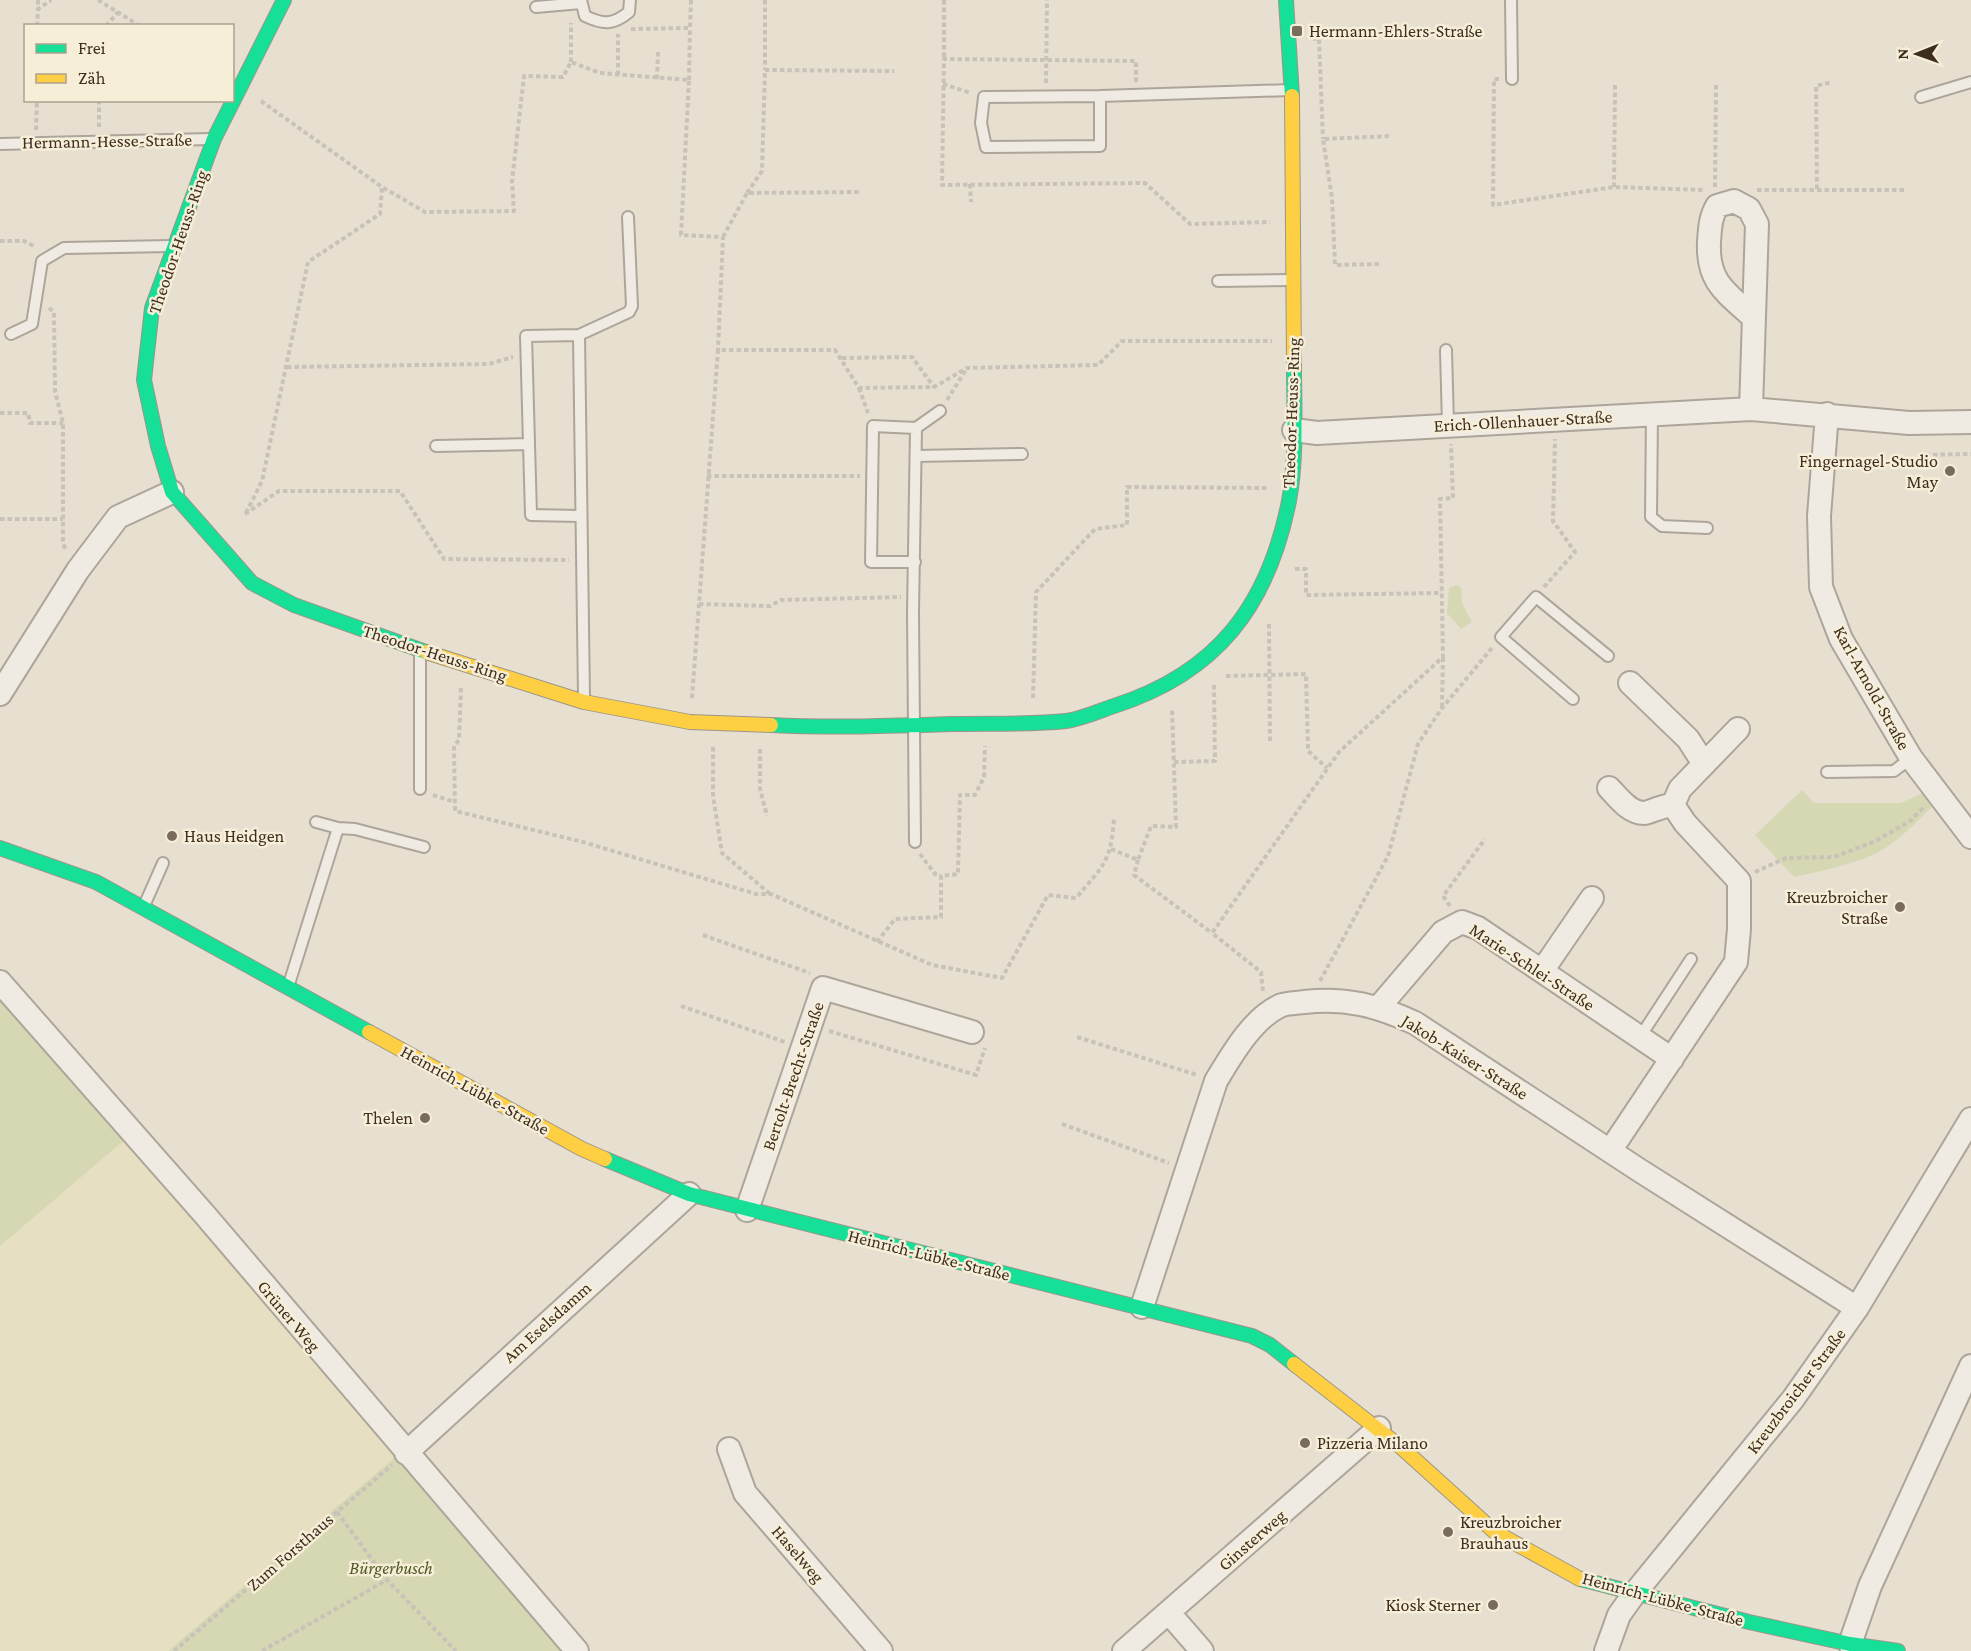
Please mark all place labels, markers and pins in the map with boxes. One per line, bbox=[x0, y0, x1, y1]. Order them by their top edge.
place label: Hermann-Ehlers-Straße bbox=[1309, 21, 1483, 41]
marker: Hermann-Ehlers-Straße bbox=[1290, 24, 1304, 38]
place label: Fingernagel-Studio May bbox=[1799, 451, 1939, 492]
marker: Fingernagel-Studio May bbox=[1943, 464, 1957, 478]
place label: Haus Heidgen bbox=[184, 826, 285, 846]
marker: Haus Heidgen bbox=[165, 829, 179, 843]
place label: Kreuzbroicher Straße bbox=[1786, 887, 1889, 928]
marker: Kreuzbroicher Straße bbox=[1893, 900, 1907, 914]
place label: Thelen bbox=[363, 1108, 413, 1128]
marker: Thelen bbox=[418, 1111, 432, 1125]
place label: Pizzeria Milano bbox=[1317, 1433, 1428, 1453]
marker: Pizzeria Milano bbox=[1298, 1436, 1312, 1450]
place label: Kreuzbroicher Brauhaus bbox=[1460, 1512, 1562, 1553]
marker: Kreuzbroicher Brauhaus bbox=[1441, 1525, 1455, 1539]
place label: Kiosk Sterner bbox=[1385, 1595, 1482, 1615]
marker: Kiosk Sterner bbox=[1486, 1598, 1500, 1612]

